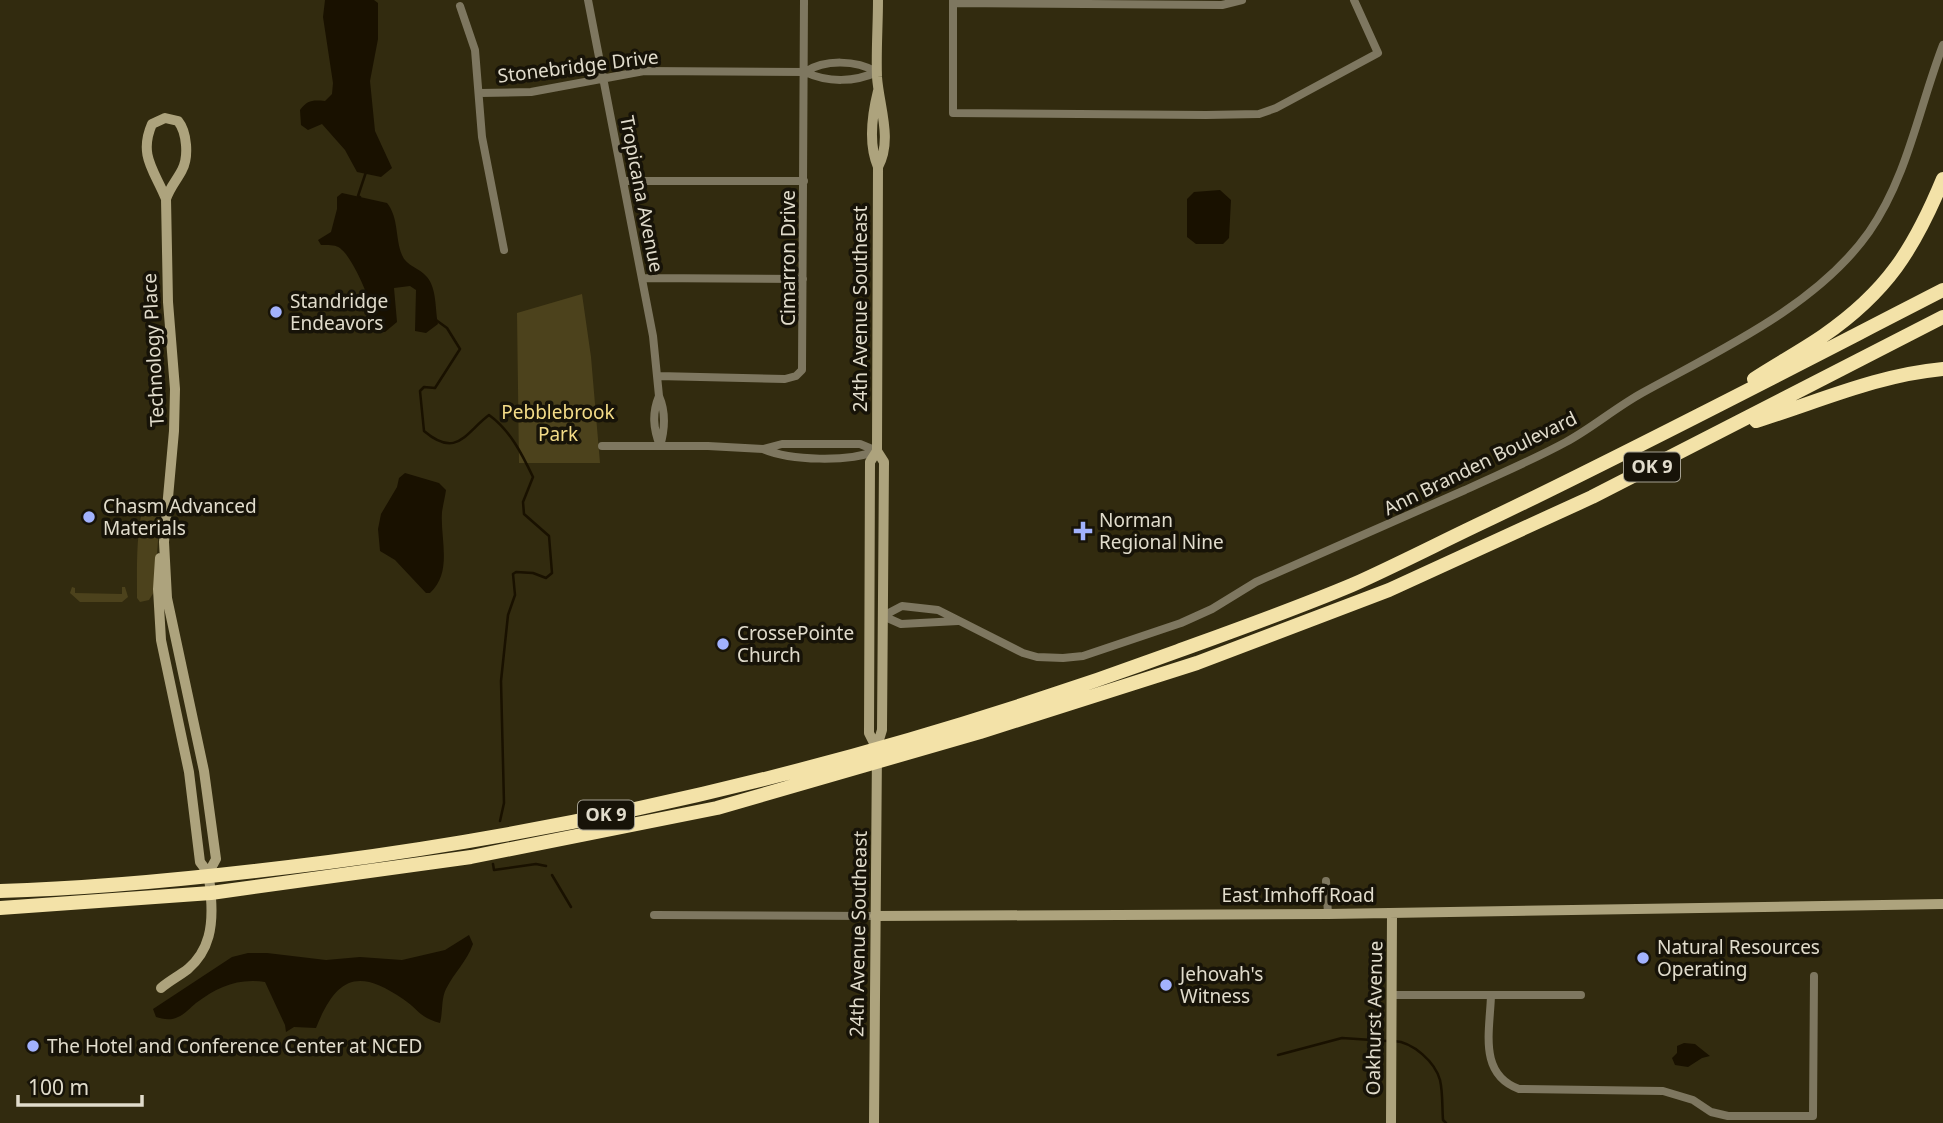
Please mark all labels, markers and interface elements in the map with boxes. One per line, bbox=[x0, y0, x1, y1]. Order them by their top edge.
street label: Stonebridge Drive bbox=[496, 43, 660, 89]
street label: Tropicana Avenue bbox=[614, 113, 670, 275]
street label: Cimarron Drive bbox=[775, 190, 801, 326]
street label: 24th Avenue Southeast bbox=[847, 206, 873, 412]
street label: Technology Place bbox=[136, 273, 170, 427]
place label: Standridge Endeavors bbox=[290, 288, 388, 336]
marker: Standridge Endeavors bbox=[268, 304, 284, 320]
park label: Pebblebrook Park bbox=[501, 399, 615, 447]
street label: Ann Branden Boulevard bbox=[1379, 405, 1581, 521]
road number: OK 9 bbox=[1624, 452, 1680, 481]
place label: Chasm Advanced Materials bbox=[103, 493, 257, 541]
place label: Norman Regional Nine bbox=[1099, 507, 1224, 555]
marker: Chasm Advanced Materials bbox=[81, 509, 97, 525]
marker: Norman Regional Nine bbox=[1073, 521, 1093, 541]
place label: CrossePointe Church bbox=[737, 620, 854, 668]
marker: CrossePointe Church bbox=[715, 636, 731, 652]
road number: OK 9 bbox=[578, 800, 634, 830]
street label: 24th Avenue Southeast bbox=[843, 830, 873, 1037]
street label: East Imhoff Road bbox=[1221, 882, 1375, 908]
place label: Natural Resources Operating bbox=[1657, 934, 1820, 982]
street label: Oakhurst Avenue bbox=[1360, 940, 1388, 1096]
marker: Natural Resources Operating bbox=[1635, 950, 1651, 966]
place label: Jehovah's Witness bbox=[1178, 961, 1263, 1009]
marker: Jehovah's Witness bbox=[1158, 977, 1174, 993]
place label: The Hotel and Conference Center at NCED bbox=[47, 1033, 422, 1059]
marker: The Hotel and Conference Center at NCED bbox=[25, 1038, 41, 1054]
scale bar bbox=[18, 1064, 142, 1108]
text: 100 m bbox=[28, 1073, 89, 1101]

